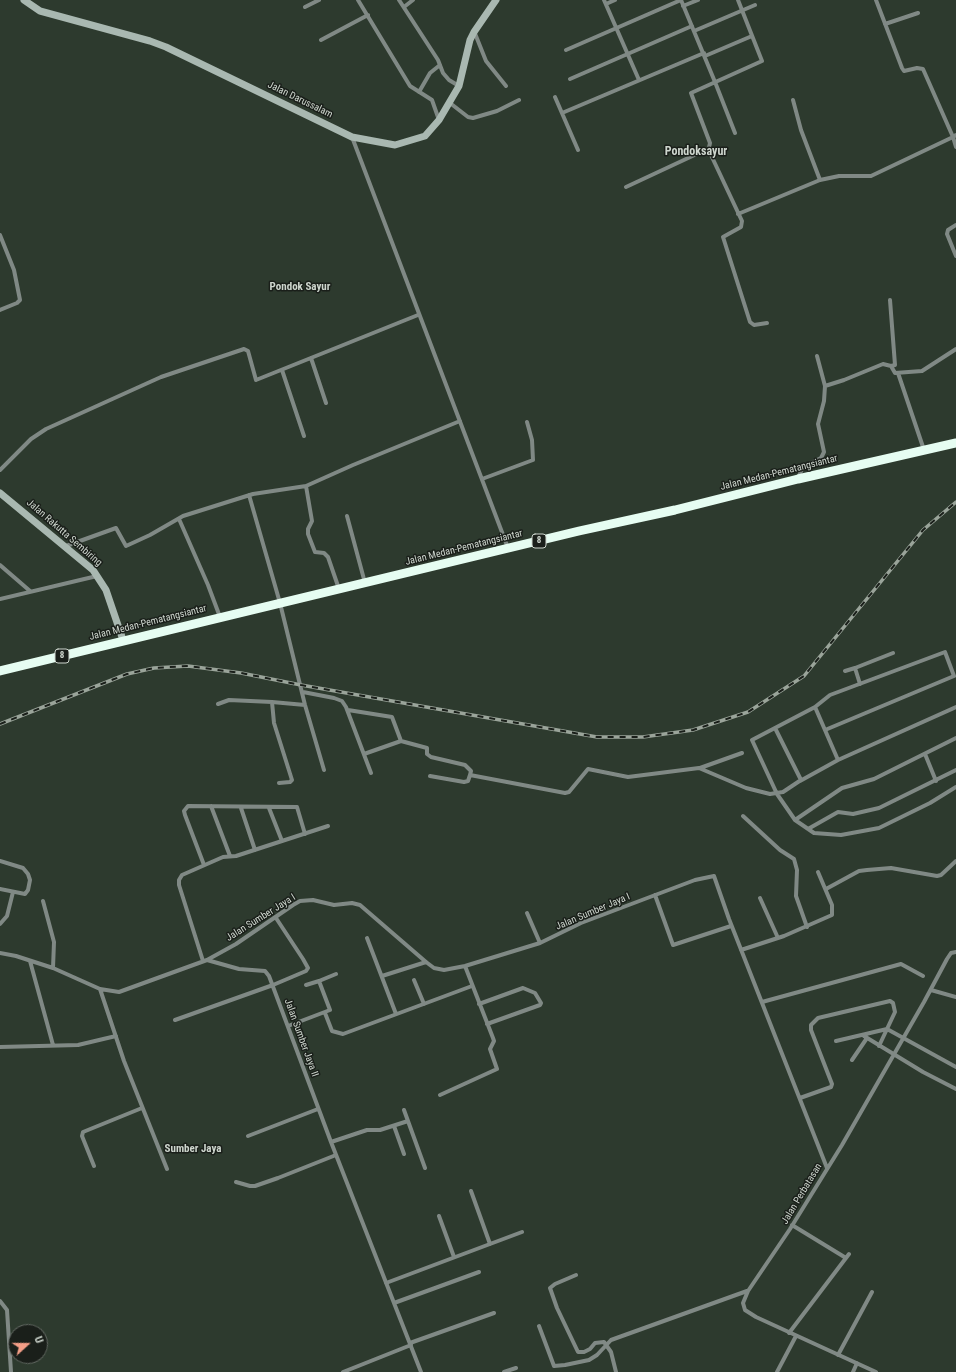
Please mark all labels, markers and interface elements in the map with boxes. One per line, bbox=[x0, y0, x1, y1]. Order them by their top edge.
street label: Jalan Darussalam bbox=[266, 79, 334, 121]
district label: Pondoksayur bbox=[665, 145, 727, 159]
district label: Pondok Sayur bbox=[270, 280, 330, 294]
street label: Jalan Medan-Pematangsiantar bbox=[719, 453, 839, 493]
street label: Jalan Rakutta Sembiring bbox=[24, 497, 104, 569]
street label: Jalan Medan-Pematangsiantar bbox=[404, 528, 524, 568]
road number: 8 bbox=[532, 534, 546, 548]
street label: Jalan Medan-Pematangsiantar bbox=[88, 603, 208, 643]
road number: 8 bbox=[55, 649, 69, 663]
street label: Jalan Sumber Jaya I bbox=[554, 891, 632, 933]
street label: Jalan Sumber Jaya I bbox=[224, 892, 298, 944]
street label: Jalan Sumber Jaya II bbox=[281, 997, 321, 1079]
district label: Sumber Jaya bbox=[165, 1142, 221, 1156]
street label: Jalan Perbatasan bbox=[779, 1161, 825, 1227]
north arrow bbox=[8, 1324, 48, 1364]
text: U bbox=[32, 1335, 46, 1345]

